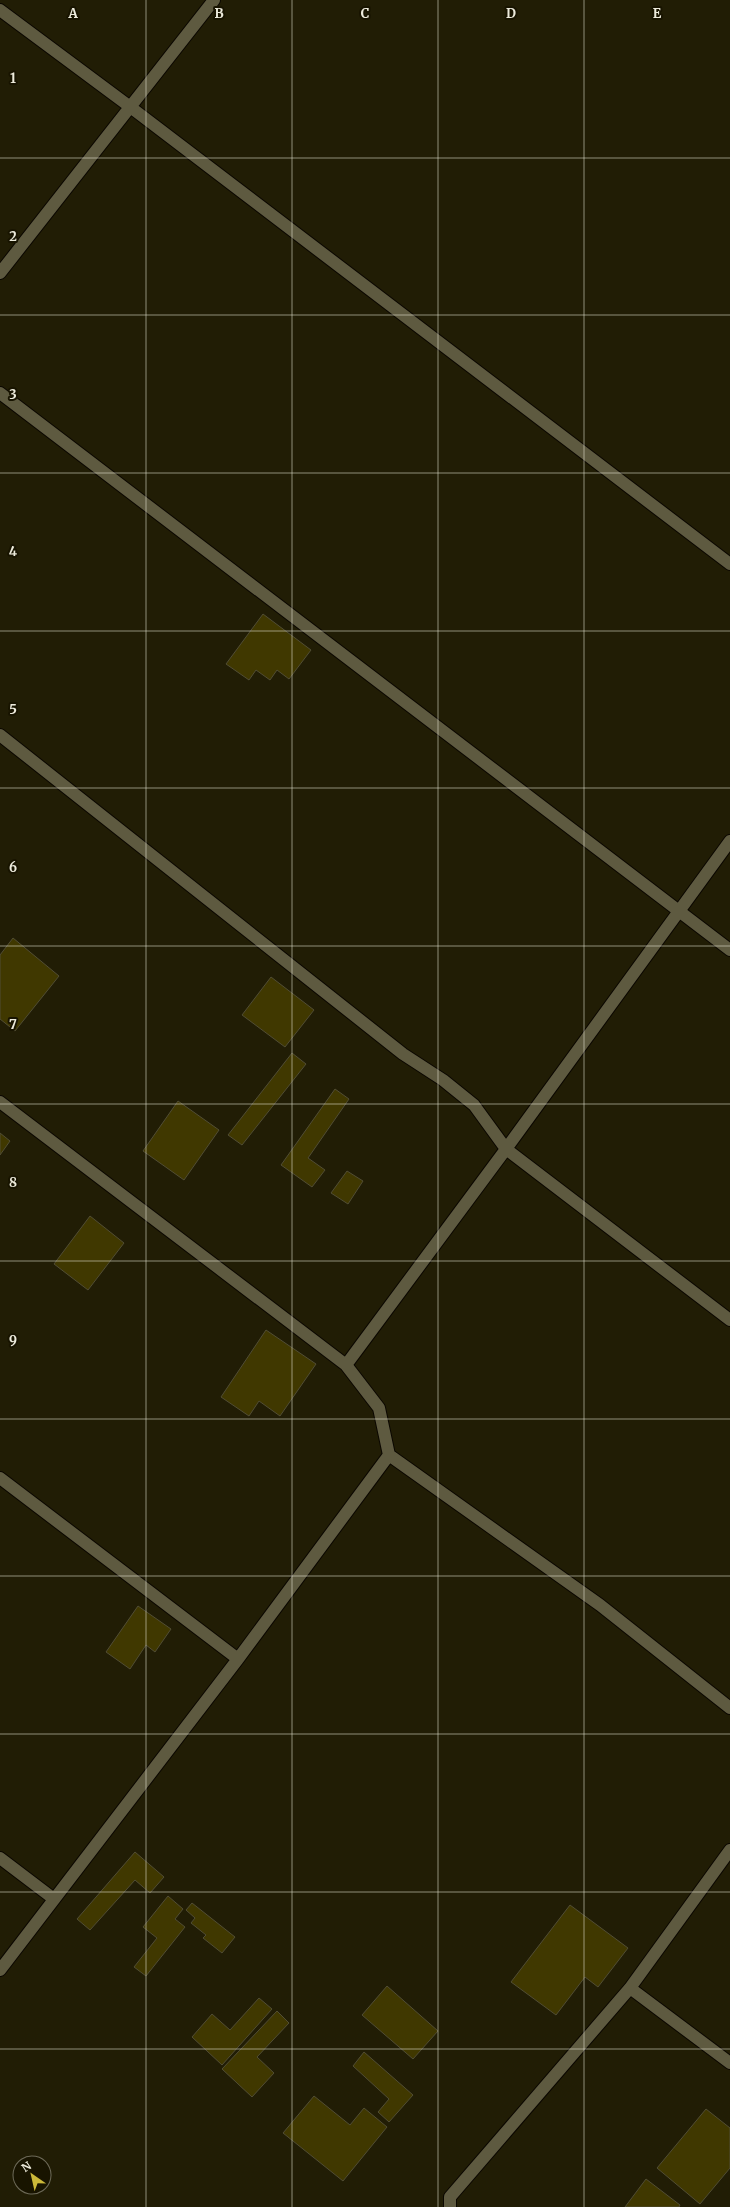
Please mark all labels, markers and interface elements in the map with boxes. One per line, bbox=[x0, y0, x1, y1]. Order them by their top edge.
text: A bbox=[67, 5, 78, 22]
text: B bbox=[214, 5, 224, 22]
text: C bbox=[361, 5, 370, 22]
text: D bbox=[506, 5, 516, 22]
text: E bbox=[653, 5, 662, 22]
text: 1 bbox=[10, 70, 16, 87]
text: 2 bbox=[9, 228, 17, 245]
text: 3 bbox=[9, 386, 17, 403]
text: 4 bbox=[9, 543, 18, 560]
text: 5 bbox=[9, 701, 17, 718]
text: 6 bbox=[9, 859, 17, 876]
text: 7 bbox=[9, 1016, 17, 1033]
text: 8 bbox=[9, 1174, 17, 1191]
text: 9 bbox=[9, 1332, 17, 1349]
north arrow bbox=[12, 2155, 52, 2195]
text: N bbox=[19, 2158, 34, 2175]

